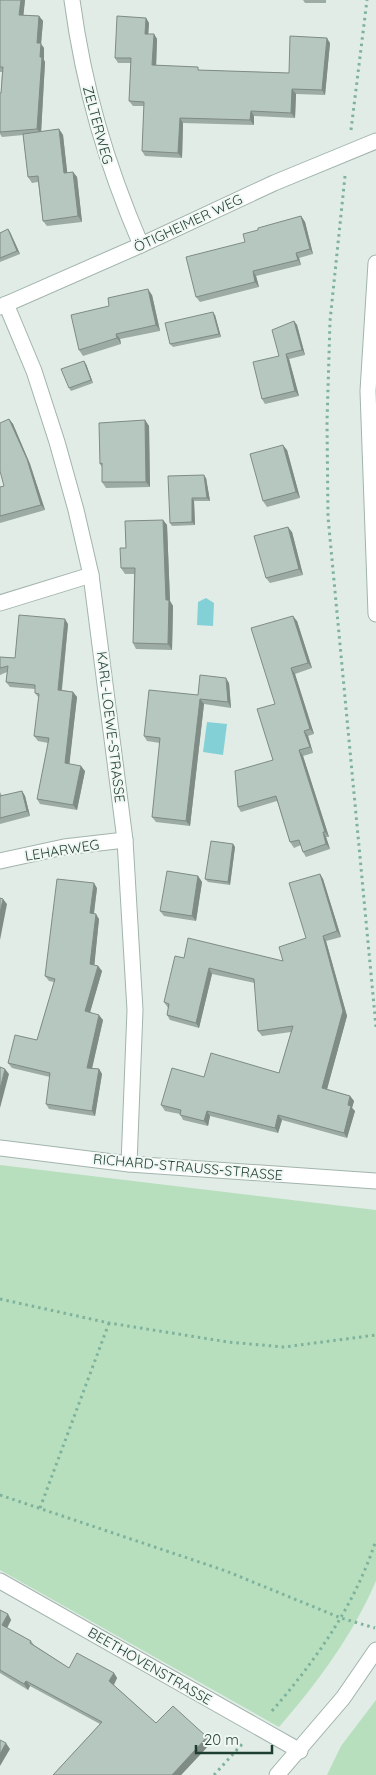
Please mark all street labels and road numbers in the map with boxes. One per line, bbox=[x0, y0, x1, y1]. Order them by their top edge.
street label: ZELTERWEG bbox=[79, 84, 117, 166]
street label: ÖTIGHEIMER WEG bbox=[131, 190, 245, 256]
street label: KARL-LOEWE-STRASSE bbox=[93, 650, 129, 804]
street label: LEHARWEG bbox=[23, 835, 101, 865]
street label: RICHARD-STRAUSS-STRASSE bbox=[92, 1150, 284, 1184]
street label: BEETHOVENSTRASSE bbox=[85, 1623, 215, 1709]

